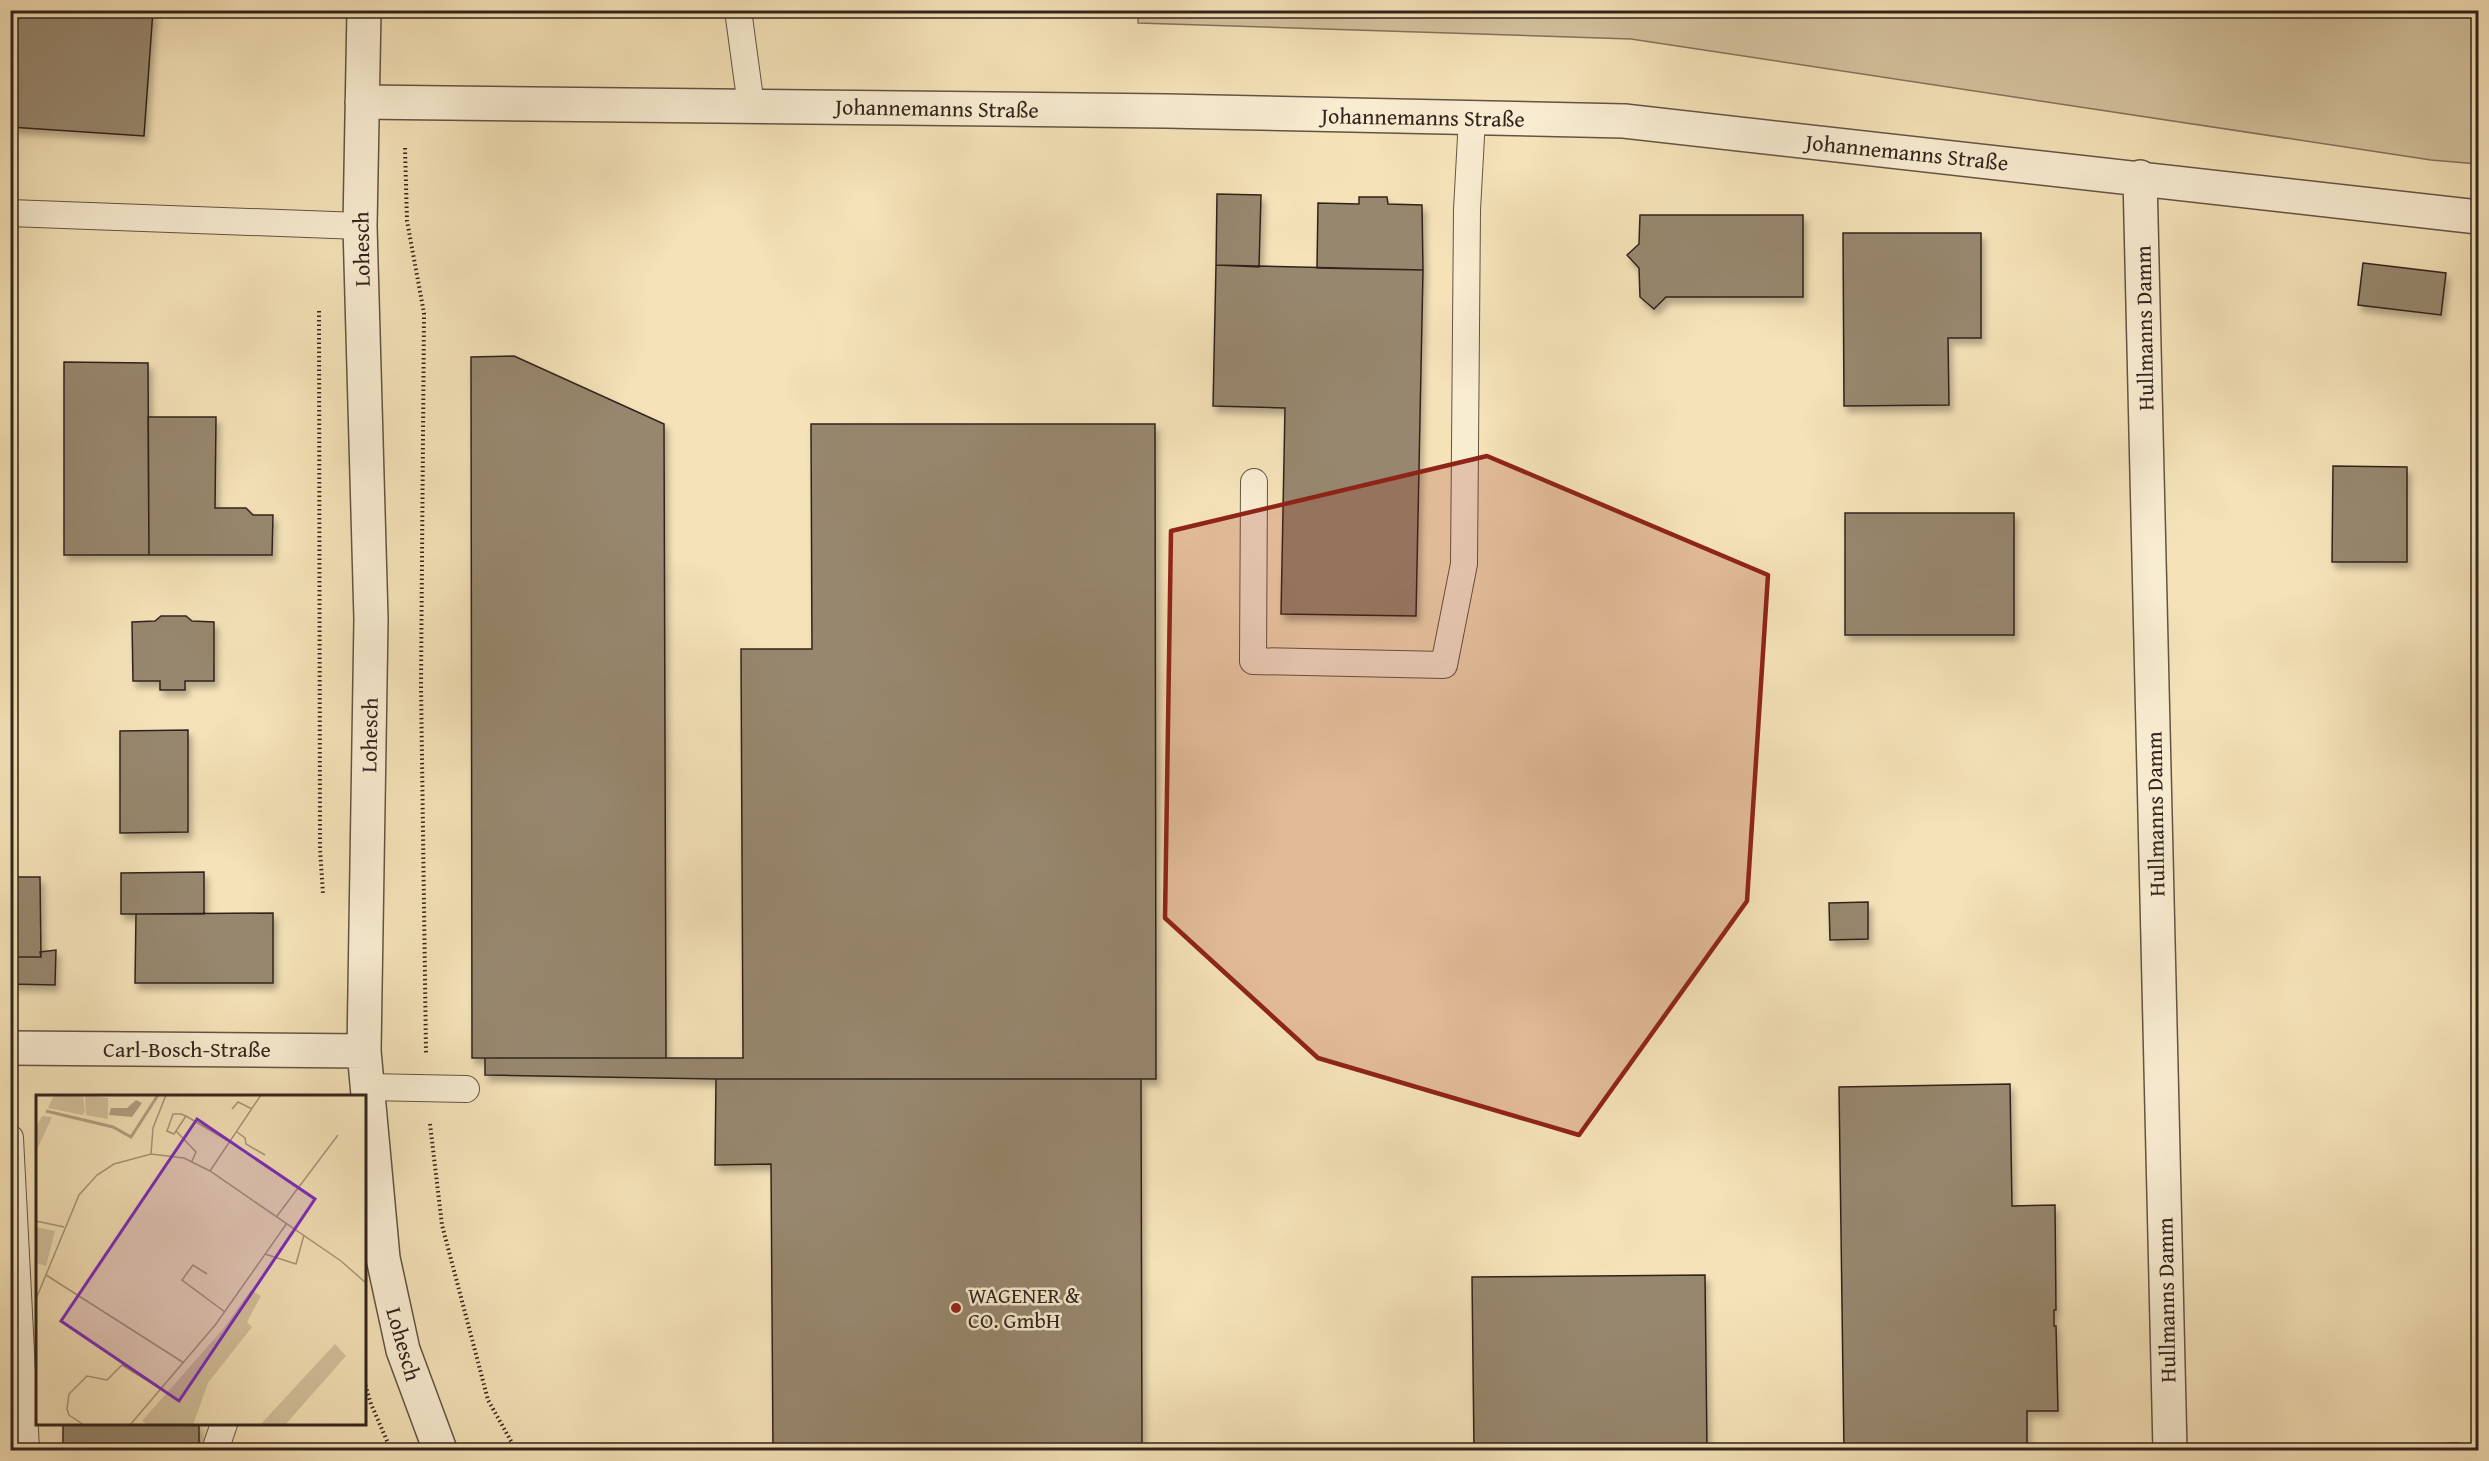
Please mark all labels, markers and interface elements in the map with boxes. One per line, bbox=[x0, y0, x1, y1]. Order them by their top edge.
street label: Johannemanns Straße bbox=[832, 90, 1039, 126]
street label: Johannemanns Straße bbox=[1318, 99, 1525, 135]
street label: Johannemanns Straße bbox=[1801, 125, 2010, 179]
street label: Lohesch bbox=[344, 211, 378, 287]
street label: Hullmanns Damm bbox=[2127, 245, 2161, 411]
street label: Lohesch bbox=[352, 697, 386, 773]
street label: Hullmanns Damm bbox=[2138, 731, 2172, 897]
street label: Carl-Bosch-Straße bbox=[103, 1033, 271, 1065]
inset map bbox=[36, 1095, 366, 1425]
street label: Hullmanns Damm bbox=[2149, 1217, 2183, 1383]
place label: WAGENER & CO. GmbH bbox=[968, 1279, 1080, 1336]
marker: WAGENER & CO. GmbH bbox=[949, 1301, 963, 1315]
street label: Lohesch bbox=[378, 1303, 430, 1385]

